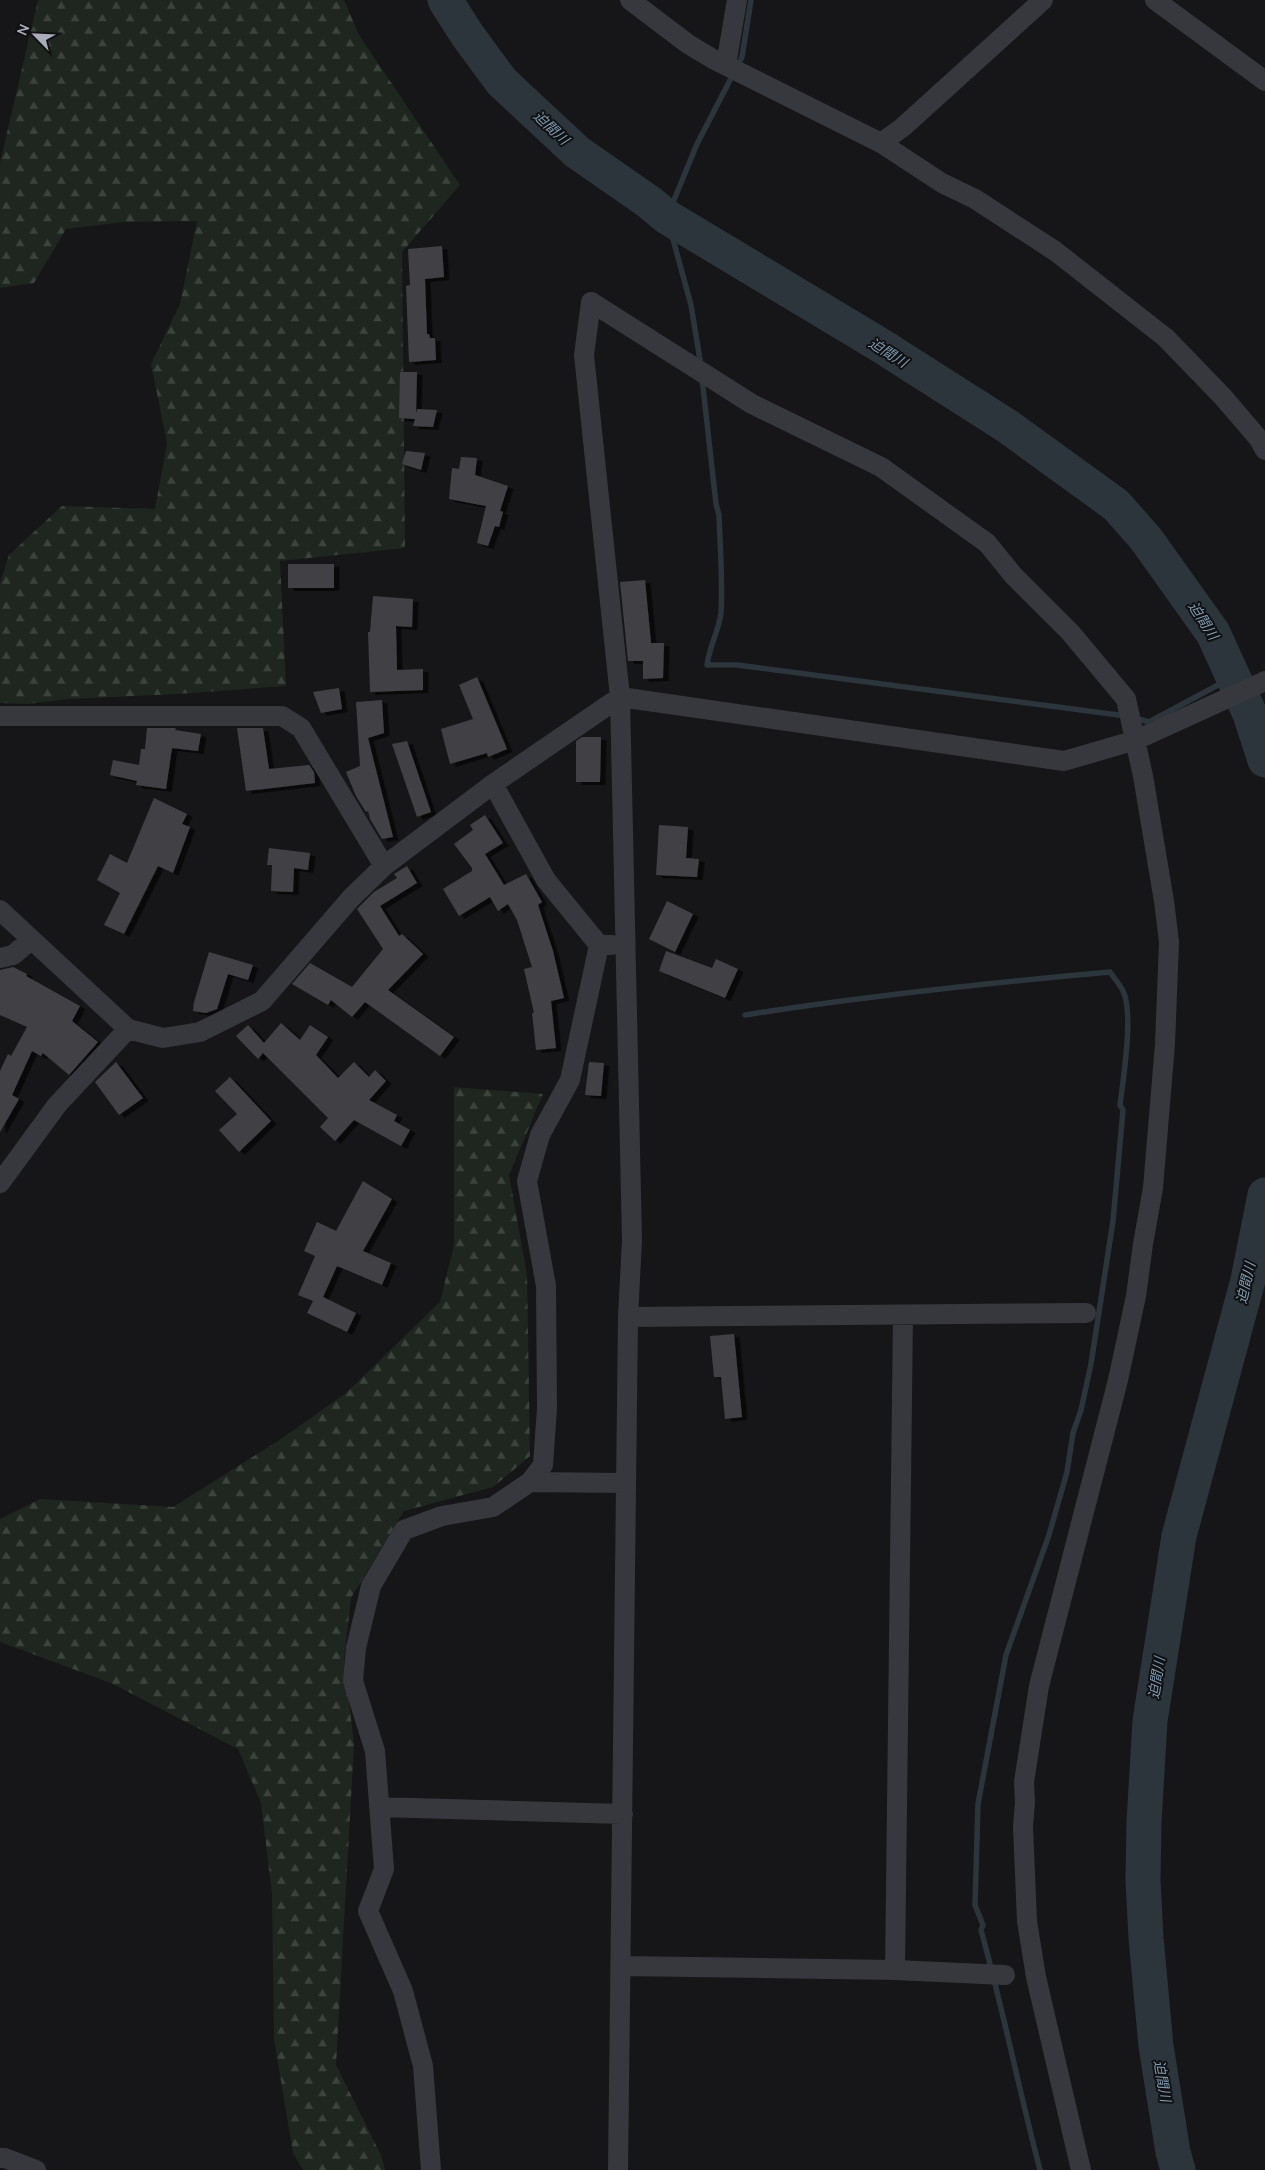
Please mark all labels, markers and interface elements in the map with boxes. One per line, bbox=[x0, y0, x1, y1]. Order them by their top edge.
north arrow bbox=[10, 10, 60, 60]
text: N bbox=[13, 21, 34, 39]
water label: 迫間川 bbox=[529, 107, 574, 151]
water label: 迫間川 bbox=[865, 334, 913, 373]
water label: 迫間川 bbox=[1184, 598, 1223, 645]
water label: 迫間川 bbox=[1232, 1258, 1260, 1306]
water label: 迫間川 bbox=[1144, 1654, 1170, 1700]
water label: 迫間川 bbox=[1149, 2059, 1175, 2105]

